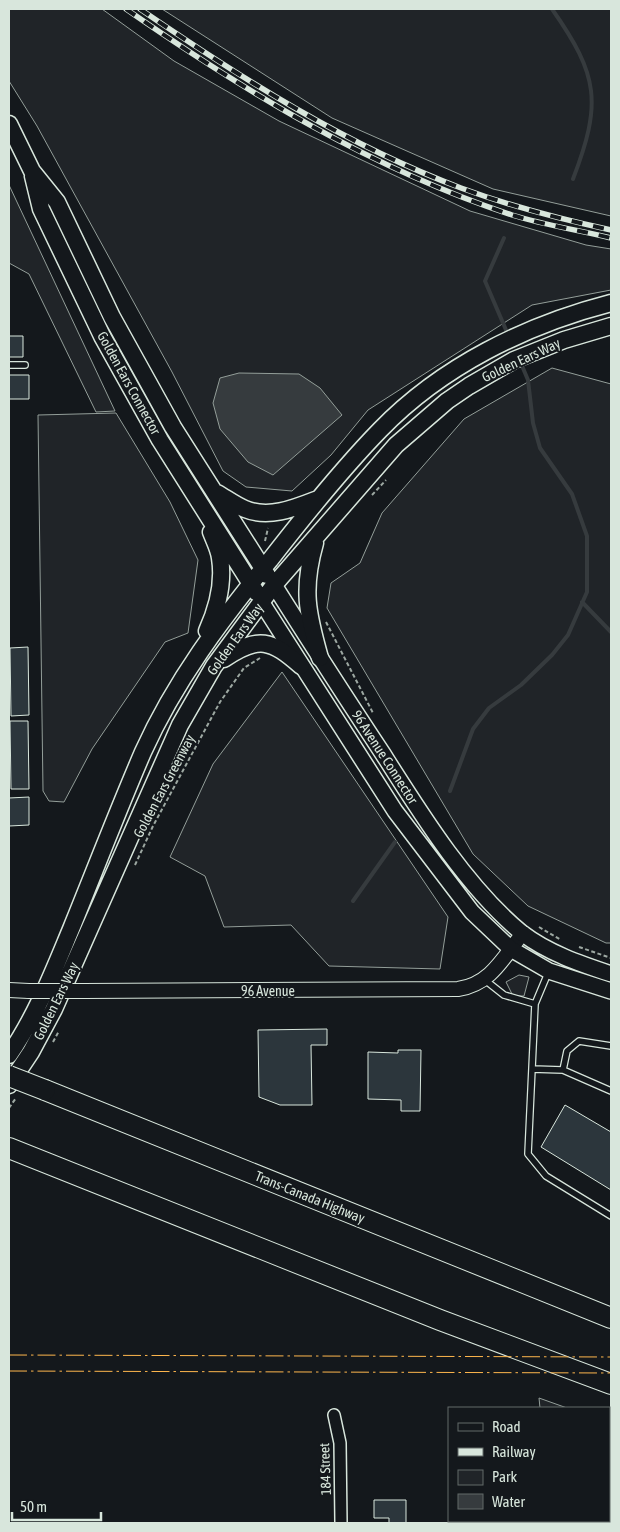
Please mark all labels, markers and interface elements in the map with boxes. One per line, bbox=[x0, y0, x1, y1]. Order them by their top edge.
street label: Golden Ears Connector bbox=[94, 329, 164, 438]
street label: Golden Ears Way bbox=[479, 335, 563, 385]
street label: Golden Ears Way bbox=[204, 600, 267, 678]
street label: 96 Avenue Connector bbox=[349, 707, 422, 807]
street label: Golden Ears Greenway bbox=[130, 732, 198, 840]
street label: Golden Ears Way bbox=[30, 959, 82, 1043]
street label: 96 Avenue bbox=[241, 983, 295, 999]
street label: Trans-Canada Highway bbox=[253, 1168, 367, 1226]
legend bbox=[448, 1407, 610, 1522]
text: Road bbox=[492, 1418, 521, 1435]
street label: 184 Street bbox=[316, 1443, 334, 1495]
text: Railway bbox=[492, 1443, 536, 1460]
text: Park bbox=[492, 1468, 517, 1485]
scale bar bbox=[12, 1490, 101, 1522]
text: Water bbox=[492, 1493, 525, 1510]
text: 50 m bbox=[20, 1498, 47, 1515]

